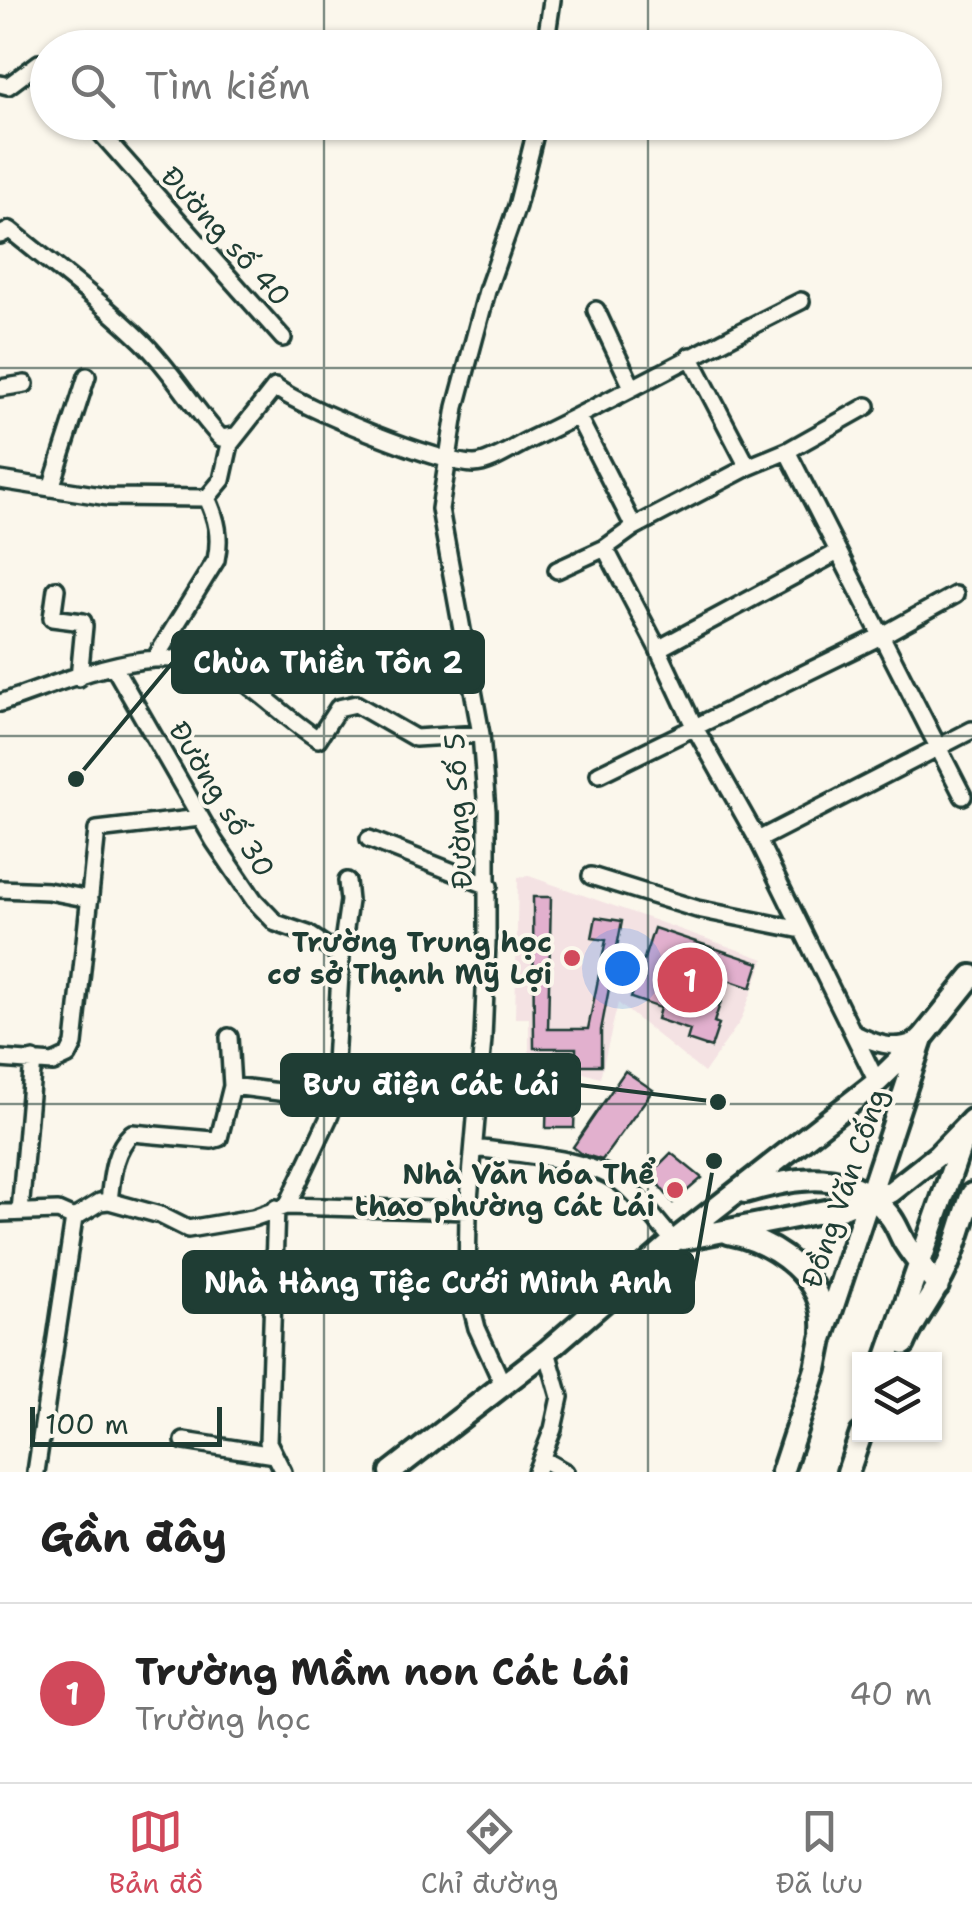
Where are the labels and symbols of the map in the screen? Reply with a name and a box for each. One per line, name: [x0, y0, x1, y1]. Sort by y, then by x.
street label: Đường số 40: [153, 158, 299, 314]
callout: Chùa Thiền Tôn 2: [173, 632, 483, 692]
text: Chùa Thiền Tôn 2: [193, 642, 463, 683]
street label: Đường số 30: [160, 714, 284, 884]
street label: Đường Số 5: [435, 732, 481, 890]
place label: Trường Trung học cơ sở Thạnh Mỹ Lợi: [267, 923, 552, 993]
pin: 1: [658, 942, 722, 1018]
your location: [597, 943, 648, 994]
marker: Trường Trung học cơ sở Thạnh Mỹ Lợi: [561, 947, 583, 969]
callout: Bưu điện Cát Lái: [282, 1055, 579, 1115]
text: Bưu điện Cát Lái: [303, 1064, 559, 1105]
street label: Đồng Văn Cống: [792, 1083, 896, 1293]
place label: Nhà Văn hóa Thể thao phường Cát Lái: [355, 1155, 656, 1225]
marker: Nhà Văn hóa Thể thao phường Cát Lái: [664, 1179, 686, 1201]
callout: Nhà Hàng Tiệc Cưới Minh Anh: [184, 1252, 693, 1312]
text: Nhà Hàng Tiệc Cưới Minh Anh: [204, 1262, 672, 1303]
scale bar: [30, 1402, 222, 1446]

